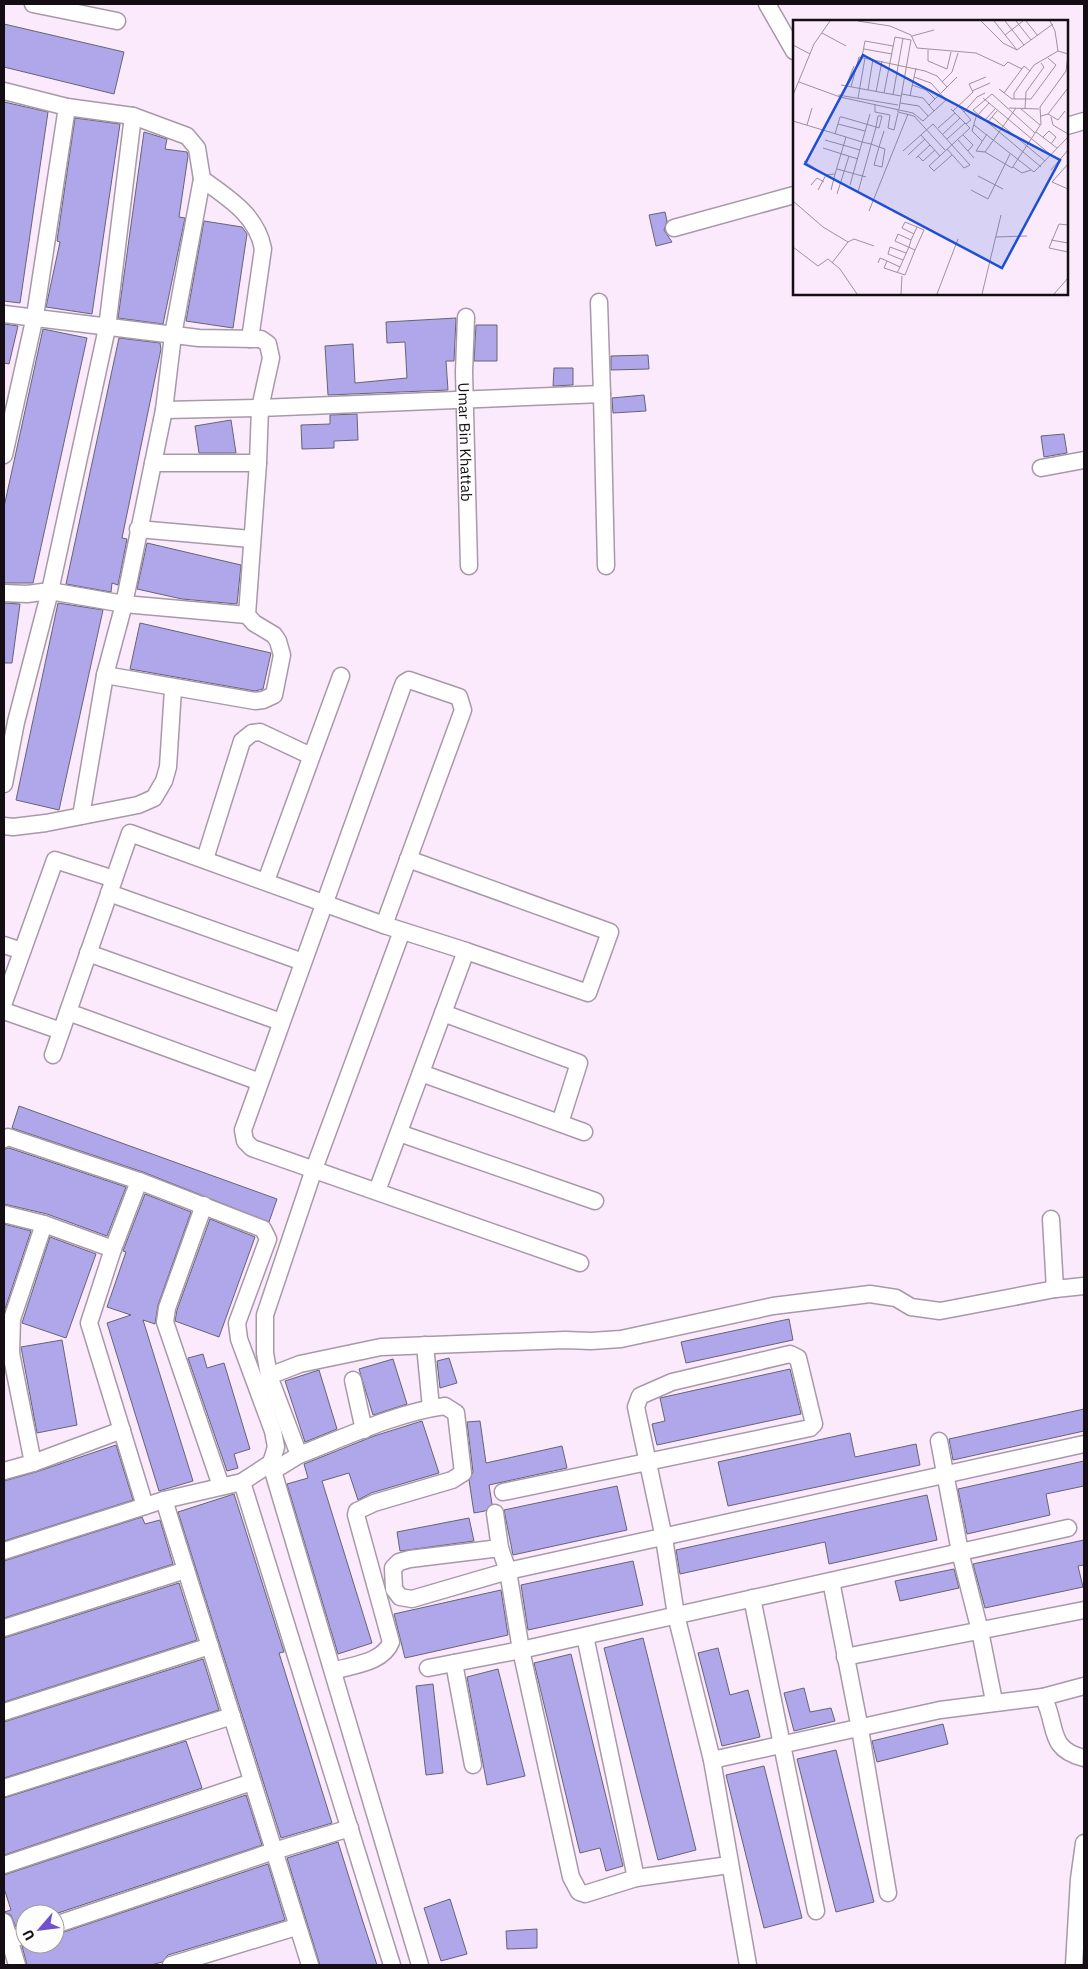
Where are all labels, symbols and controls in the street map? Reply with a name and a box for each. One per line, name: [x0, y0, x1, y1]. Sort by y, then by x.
inset map: [793, 20, 1068, 295]
street label: Umar Bin Khattab: [455, 382, 477, 502]
north arrow: [15, 1904, 65, 1954]
text: U: [18, 1927, 39, 1944]

